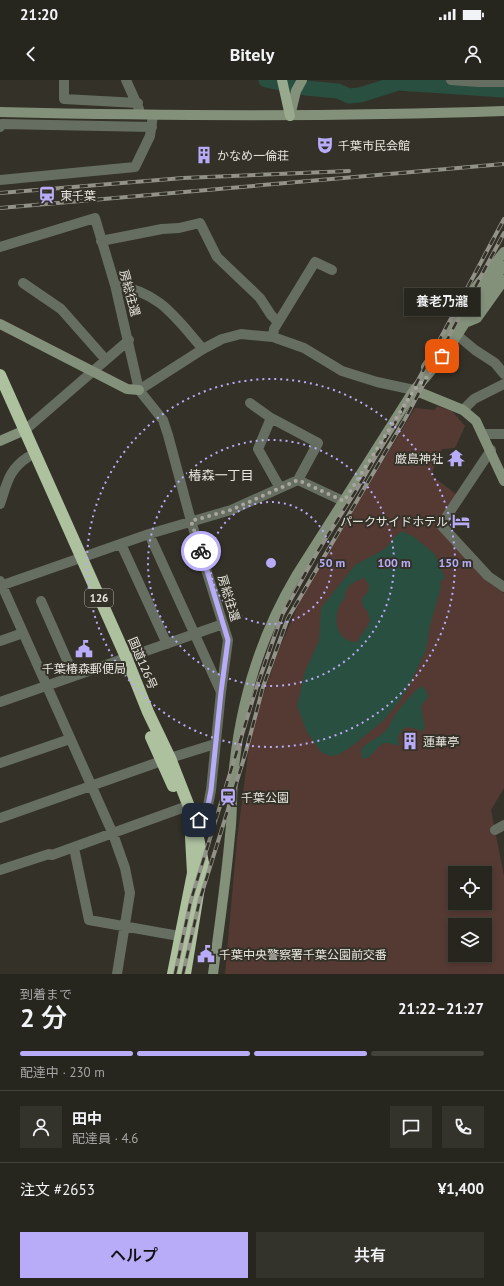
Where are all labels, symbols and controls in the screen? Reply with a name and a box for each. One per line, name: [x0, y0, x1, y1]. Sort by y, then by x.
text: 21:20: [20, 5, 58, 24]
icon: back: [20, 43, 42, 65]
text: Bitely: [230, 43, 274, 66]
icon: person: [462, 43, 484, 65]
theatre icon: 千葉市民会館: [315, 135, 335, 155]
place label: 千葉市民会館: [338, 138, 410, 153]
building icon: かなめ一倫荘: [194, 145, 214, 165]
place label: かなめ一倫荘: [217, 148, 289, 163]
station icon: 東千葉: [37, 185, 57, 205]
place label: 東千葉: [60, 188, 96, 203]
street label: 房総往還: [117, 268, 143, 318]
callout: 養老乃瀧: [404, 288, 480, 316]
text: 養老乃瀧: [416, 293, 468, 310]
pin: [425, 339, 459, 373]
icon: bag: [431, 345, 453, 367]
temple icon: 厳島神社: [446, 448, 466, 468]
place label: 厳島神社: [395, 451, 443, 466]
district label: 椿森一丁目: [188, 467, 254, 484]
hotel icon: パークサイドホテル: [451, 511, 471, 531]
place label: パークサイドホテル: [340, 514, 448, 529]
courier: [181, 531, 221, 571]
icon: bike: [190, 540, 212, 562]
text: 50 m: [319, 555, 345, 570]
text: 100 m: [377, 555, 411, 570]
text: 150 m: [438, 555, 472, 570]
centre of rings: [264, 556, 278, 570]
street label: 房総往還: [215, 573, 243, 623]
road number: 126: [85, 589, 113, 607]
street label: 国道126号: [125, 634, 161, 692]
public building icon: 千葉椿森郵便局: [74, 639, 94, 659]
place label: 千葉椿森郵便局: [42, 661, 126, 676]
building icon: 蓮華亭: [400, 731, 420, 751]
place label: 蓮華亭: [423, 734, 459, 749]
station icon: 千葉公園: [218, 787, 238, 807]
place label: 千葉公園: [241, 790, 289, 805]
pin: [182, 803, 216, 837]
icon: home: [188, 809, 210, 831]
map controls: [448, 866, 492, 962]
button: locate: [448, 866, 492, 910]
button: layers: [448, 918, 492, 962]
public building icon: 千葉中央警察署千葉公園前交番: [196, 944, 216, 964]
place label: 千葉中央警察署千葉公園前交番: [219, 947, 387, 962]
text: 到着まで: [20, 986, 72, 1003]
text: 21:22–21:27: [398, 999, 484, 1018]
text: 2 分: [20, 1001, 67, 1034]
text: 配達中 · 230 m: [20, 1064, 105, 1081]
button: person: [20, 1106, 62, 1148]
button: chat: [390, 1106, 432, 1148]
button: phone: [442, 1106, 484, 1148]
text: 田中: [72, 1109, 102, 1128]
text: 配達員 · 4.6: [72, 1130, 138, 1147]
text: ¥1,400: [438, 1179, 484, 1198]
text: 注文 #2653: [20, 1180, 95, 1199]
button: ヘルプ: [20, 1232, 248, 1278]
button: 共有: [256, 1232, 484, 1278]

